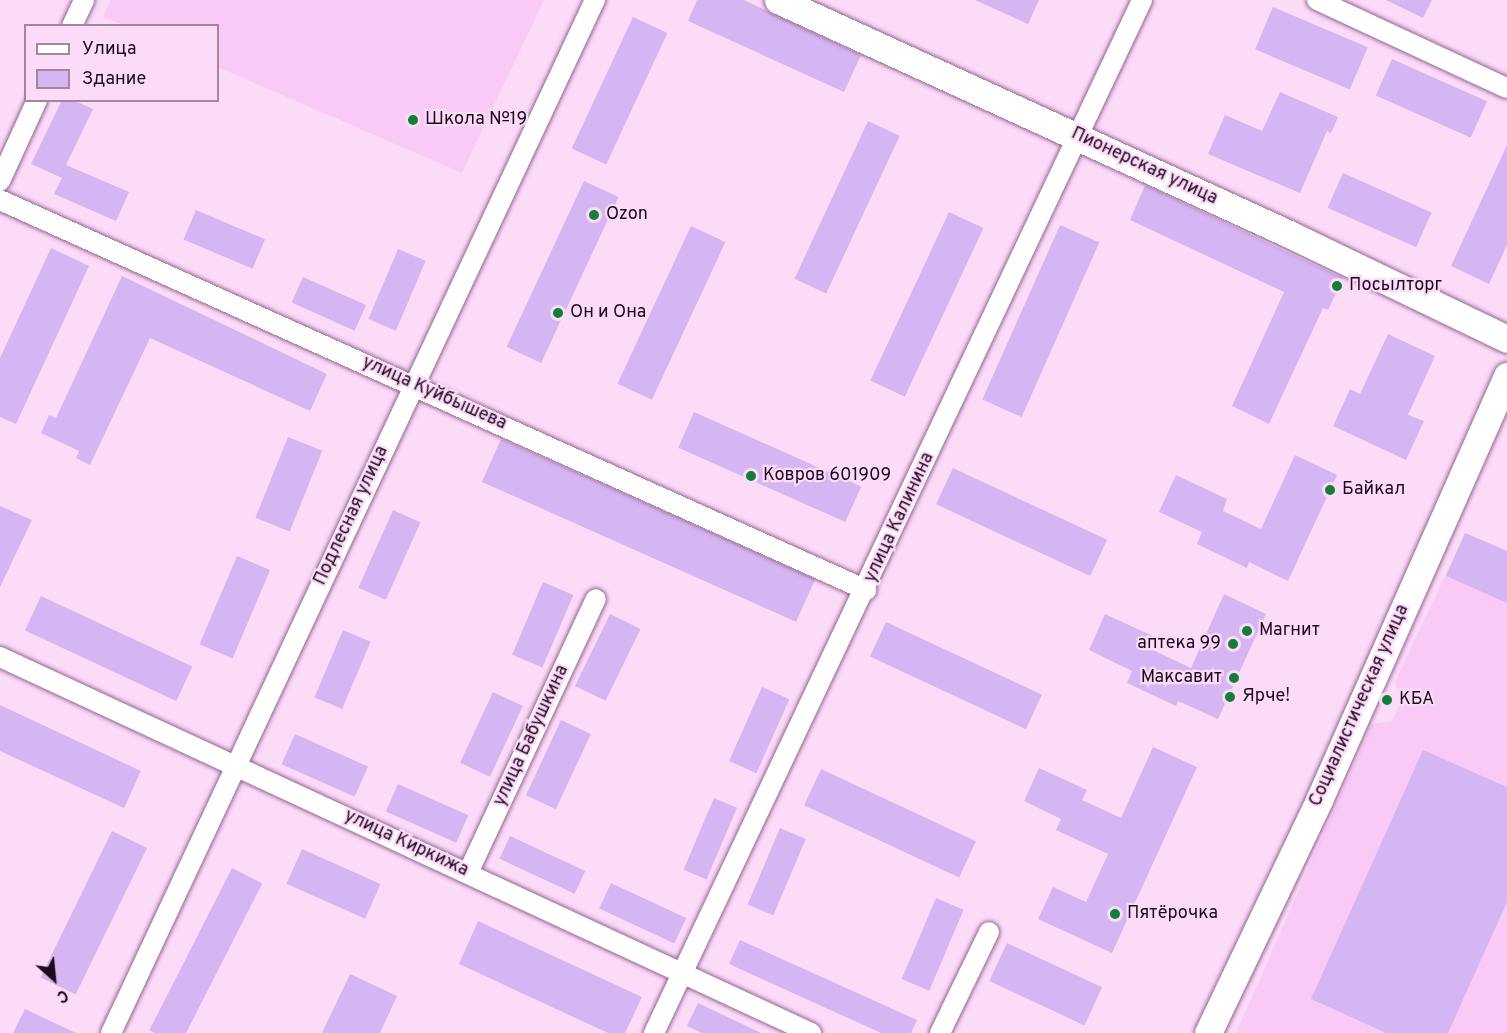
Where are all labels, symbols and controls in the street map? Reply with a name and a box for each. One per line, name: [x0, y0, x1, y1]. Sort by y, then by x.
legend: [24, 24, 219, 102]
text: Улица: [82, 38, 136, 61]
text: Здание: [82, 68, 146, 91]
place label: Школа №19: [425, 109, 527, 131]
marker: Школа №19: [406, 113, 420, 127]
street label: Пионерская улица: [1067, 124, 1221, 210]
place label: Ozon: [606, 204, 648, 226]
marker: Ozon: [587, 208, 601, 222]
place label: Посылторг: [1349, 275, 1442, 297]
marker: Посылторг: [1330, 279, 1344, 293]
place label: Он и Она: [570, 302, 646, 324]
marker: Он и Она: [551, 306, 565, 320]
street label: улица Куйбышева: [358, 352, 510, 436]
street label: Подлесная улица: [310, 443, 394, 589]
street label: улица Калинина: [860, 450, 940, 586]
place label: Ковров 601909: [763, 465, 891, 487]
marker: Ковров 601909: [744, 469, 758, 483]
place label: Байкал: [1342, 479, 1405, 501]
marker: Байкал: [1323, 483, 1337, 497]
street label: Социалистическая улица: [1306, 602, 1414, 810]
place label: Магнит: [1259, 620, 1320, 642]
marker: Магнит: [1240, 624, 1254, 638]
place label: аптека 99: [1137, 633, 1221, 655]
marker: аптека 99: [1226, 637, 1240, 651]
street label: улица Бабушкина: [490, 662, 574, 810]
place label: Максавит: [1141, 667, 1222, 689]
marker: Максавит: [1227, 671, 1241, 685]
place label: Ярче!: [1242, 686, 1290, 708]
place label: КБА: [1399, 689, 1434, 711]
marker: Ярче!: [1223, 690, 1237, 704]
marker: КБА: [1380, 693, 1394, 707]
street label: улица Киркижа: [340, 806, 472, 882]
place label: Пятёрочка: [1127, 903, 1218, 925]
marker: Пятёрочка: [1108, 907, 1122, 921]
north arrow: [24, 949, 84, 1009]
text: С: [53, 984, 71, 1006]

